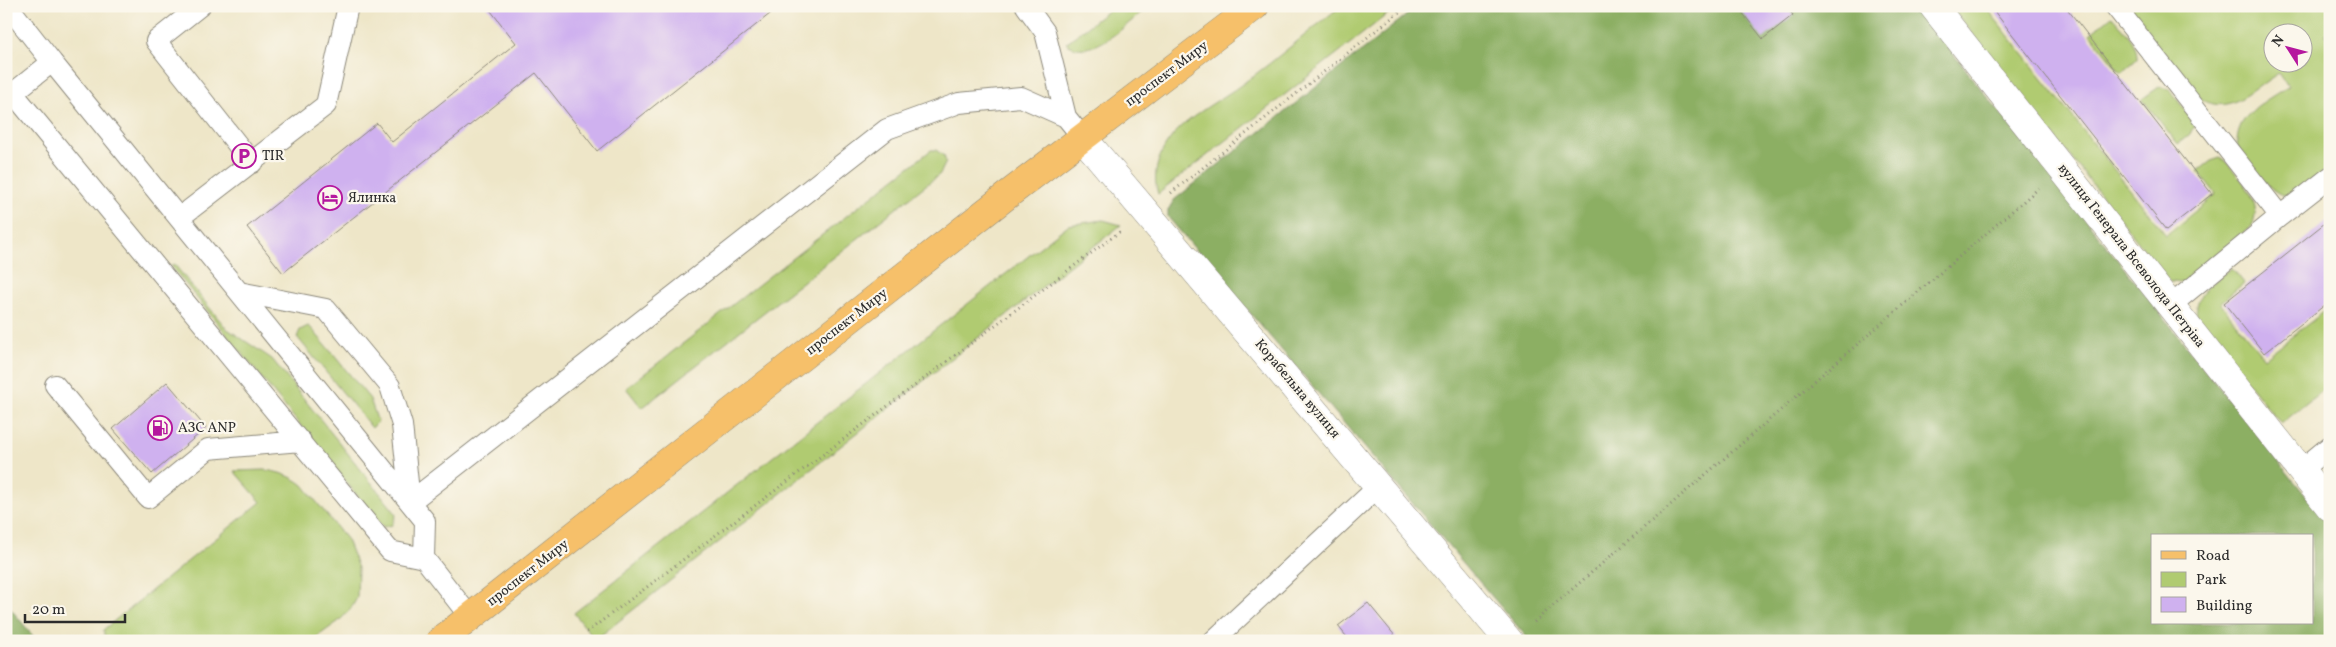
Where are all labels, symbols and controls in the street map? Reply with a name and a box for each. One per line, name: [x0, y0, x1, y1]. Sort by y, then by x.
north arrow: [2264, 22, 2314, 72]
text: N: [2268, 32, 2289, 51]
street label: проспект Миру: [1122, 36, 1213, 111]
parking icon: TIR: [231, 143, 257, 169]
place label: TIR: [262, 147, 285, 166]
street label: вулиця Генерала Всеволода Петріва: [2053, 160, 2209, 352]
hotel icon: Ялинка: [317, 185, 343, 211]
place label: Ялинка: [348, 189, 396, 208]
street label: проспект Миру: [802, 284, 892, 360]
street label: Корабельна вулиця: [1250, 335, 1344, 443]
fuel station icon: АЗС ANP: [147, 415, 173, 441]
place label: АЗС ANP: [178, 419, 236, 438]
legend: [2151, 534, 2314, 624]
street label: проспект Миру: [483, 535, 573, 611]
text: Road: [2196, 546, 2230, 567]
text: Park: [2196, 570, 2227, 591]
scale bar: [25, 592, 125, 624]
text: Building: [2196, 596, 2253, 617]
text: 20 m: [32, 600, 65, 621]

